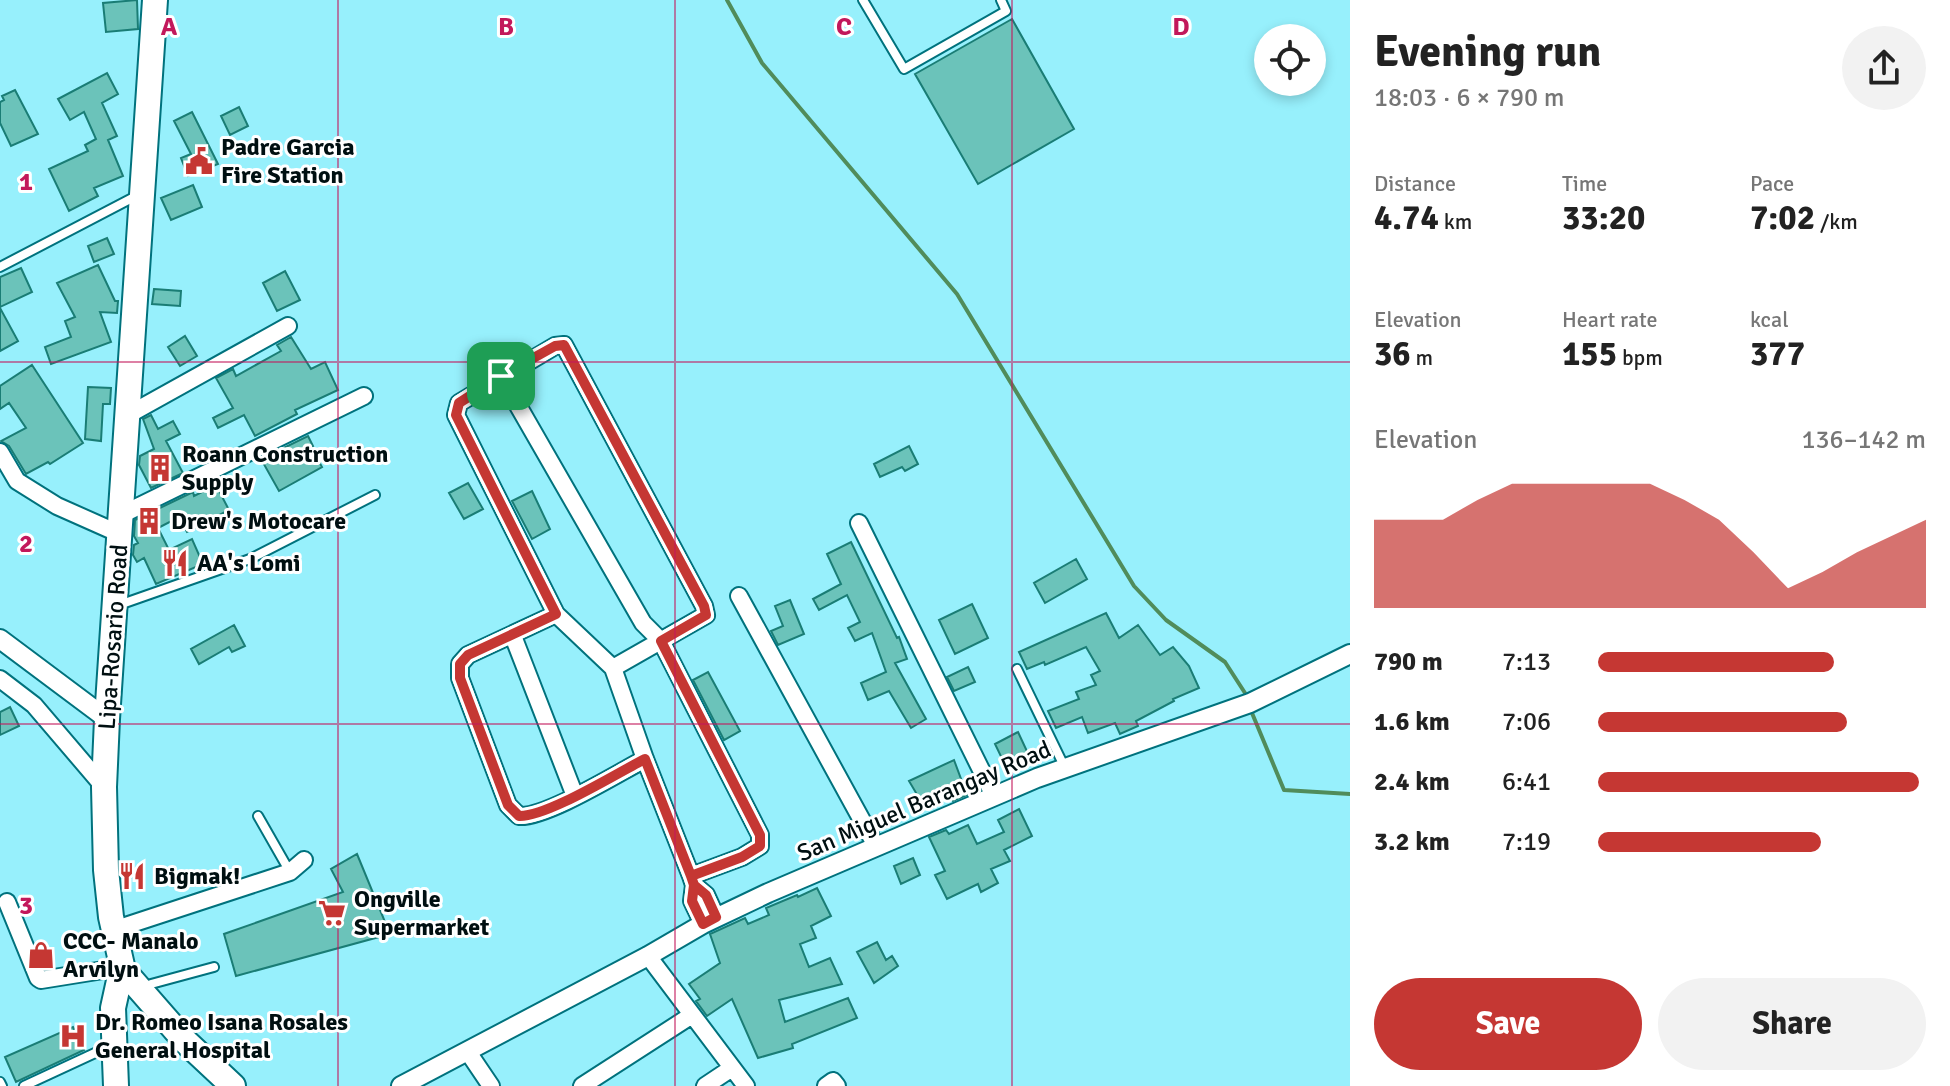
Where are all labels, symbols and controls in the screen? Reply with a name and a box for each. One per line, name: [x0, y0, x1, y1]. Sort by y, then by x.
text: A: [161, 11, 178, 43]
text: B: [498, 11, 514, 43]
text: C: [836, 11, 852, 43]
text: D: [1172, 11, 1190, 43]
map controls: [1254, 24, 1326, 96]
button: locate: [1254, 24, 1326, 96]
text: Evening run: [1374, 25, 1601, 79]
button: share: [1842, 26, 1926, 110]
text: 18:03 · 6 × 790 m: [1374, 82, 1565, 114]
place label: Padre Garcia Fire Station: [221, 132, 354, 190]
public building icon: Padre Garcia Fire Station: [184, 146, 214, 176]
text: 1: [19, 166, 33, 198]
text: Distance: [1374, 170, 1456, 197]
text: Time: [1562, 170, 1607, 197]
text: Pace: [1750, 170, 1794, 197]
text: 4.74: [1374, 197, 1439, 239]
text: 33:20: [1562, 197, 1645, 239]
text: 7:02: [1750, 197, 1815, 239]
text: km: [1439, 208, 1472, 235]
text: /km: [1815, 208, 1858, 235]
text: Elevation: [1374, 306, 1462, 333]
text: Heart rate: [1562, 306, 1657, 333]
text: kcal: [1750, 306, 1789, 333]
text: 36: [1374, 333, 1411, 375]
text: 155: [1562, 333, 1617, 375]
text: 377: [1750, 333, 1805, 375]
pin: [467, 342, 535, 410]
text: m: [1411, 344, 1433, 371]
text: bpm: [1617, 344, 1663, 371]
icon: arrive: [479, 354, 523, 398]
text: Elevation: [1374, 424, 1478, 456]
text: 136–142 m: [1802, 424, 1926, 456]
place label: Roann Construction Supply: [182, 439, 388, 497]
building icon: Roann Construction Supply: [145, 453, 175, 483]
building icon: Drew's Motocare: [134, 506, 164, 536]
place label: Drew's Motocare: [171, 506, 346, 536]
text: 2: [19, 528, 33, 560]
street label: Lipa-Rosario Road: [92, 543, 134, 731]
restaurant icon: AA's Lomi: [160, 548, 190, 578]
place label: AA's Lomi: [197, 548, 301, 578]
text: 790 m: [1374, 646, 1443, 678]
text: 7:13: [1502, 646, 1551, 678]
text: 1.6 km: [1374, 706, 1450, 738]
text: 7:06: [1502, 706, 1551, 738]
street label: San Miguel Barangay Road: [793, 734, 1055, 868]
text: 2.4 km: [1374, 766, 1450, 798]
text: 6:41: [1502, 766, 1551, 798]
text: 3.2 km: [1374, 826, 1450, 858]
text: 7:19: [1502, 826, 1551, 858]
restaurant icon: Bigmak!: [117, 861, 147, 891]
place label: Bigmak!: [154, 861, 240, 891]
place label: Ongville Supermarket: [354, 884, 489, 942]
text: 3: [19, 890, 33, 922]
supermarket icon: Ongville Supermarket: [317, 898, 347, 928]
place label: CCC- Manalo Arvilyn: [63, 926, 198, 984]
shop icon: CCC- Manalo Arvilyn: [26, 940, 56, 970]
button: Save: [1374, 978, 1642, 1070]
button: Share: [1658, 978, 1926, 1070]
place label: Dr. Romeo Isana Rosales General Hospital: [95, 1007, 348, 1065]
hospital icon: Dr. Romeo Isana Rosales General Hospital: [58, 1021, 88, 1051]

